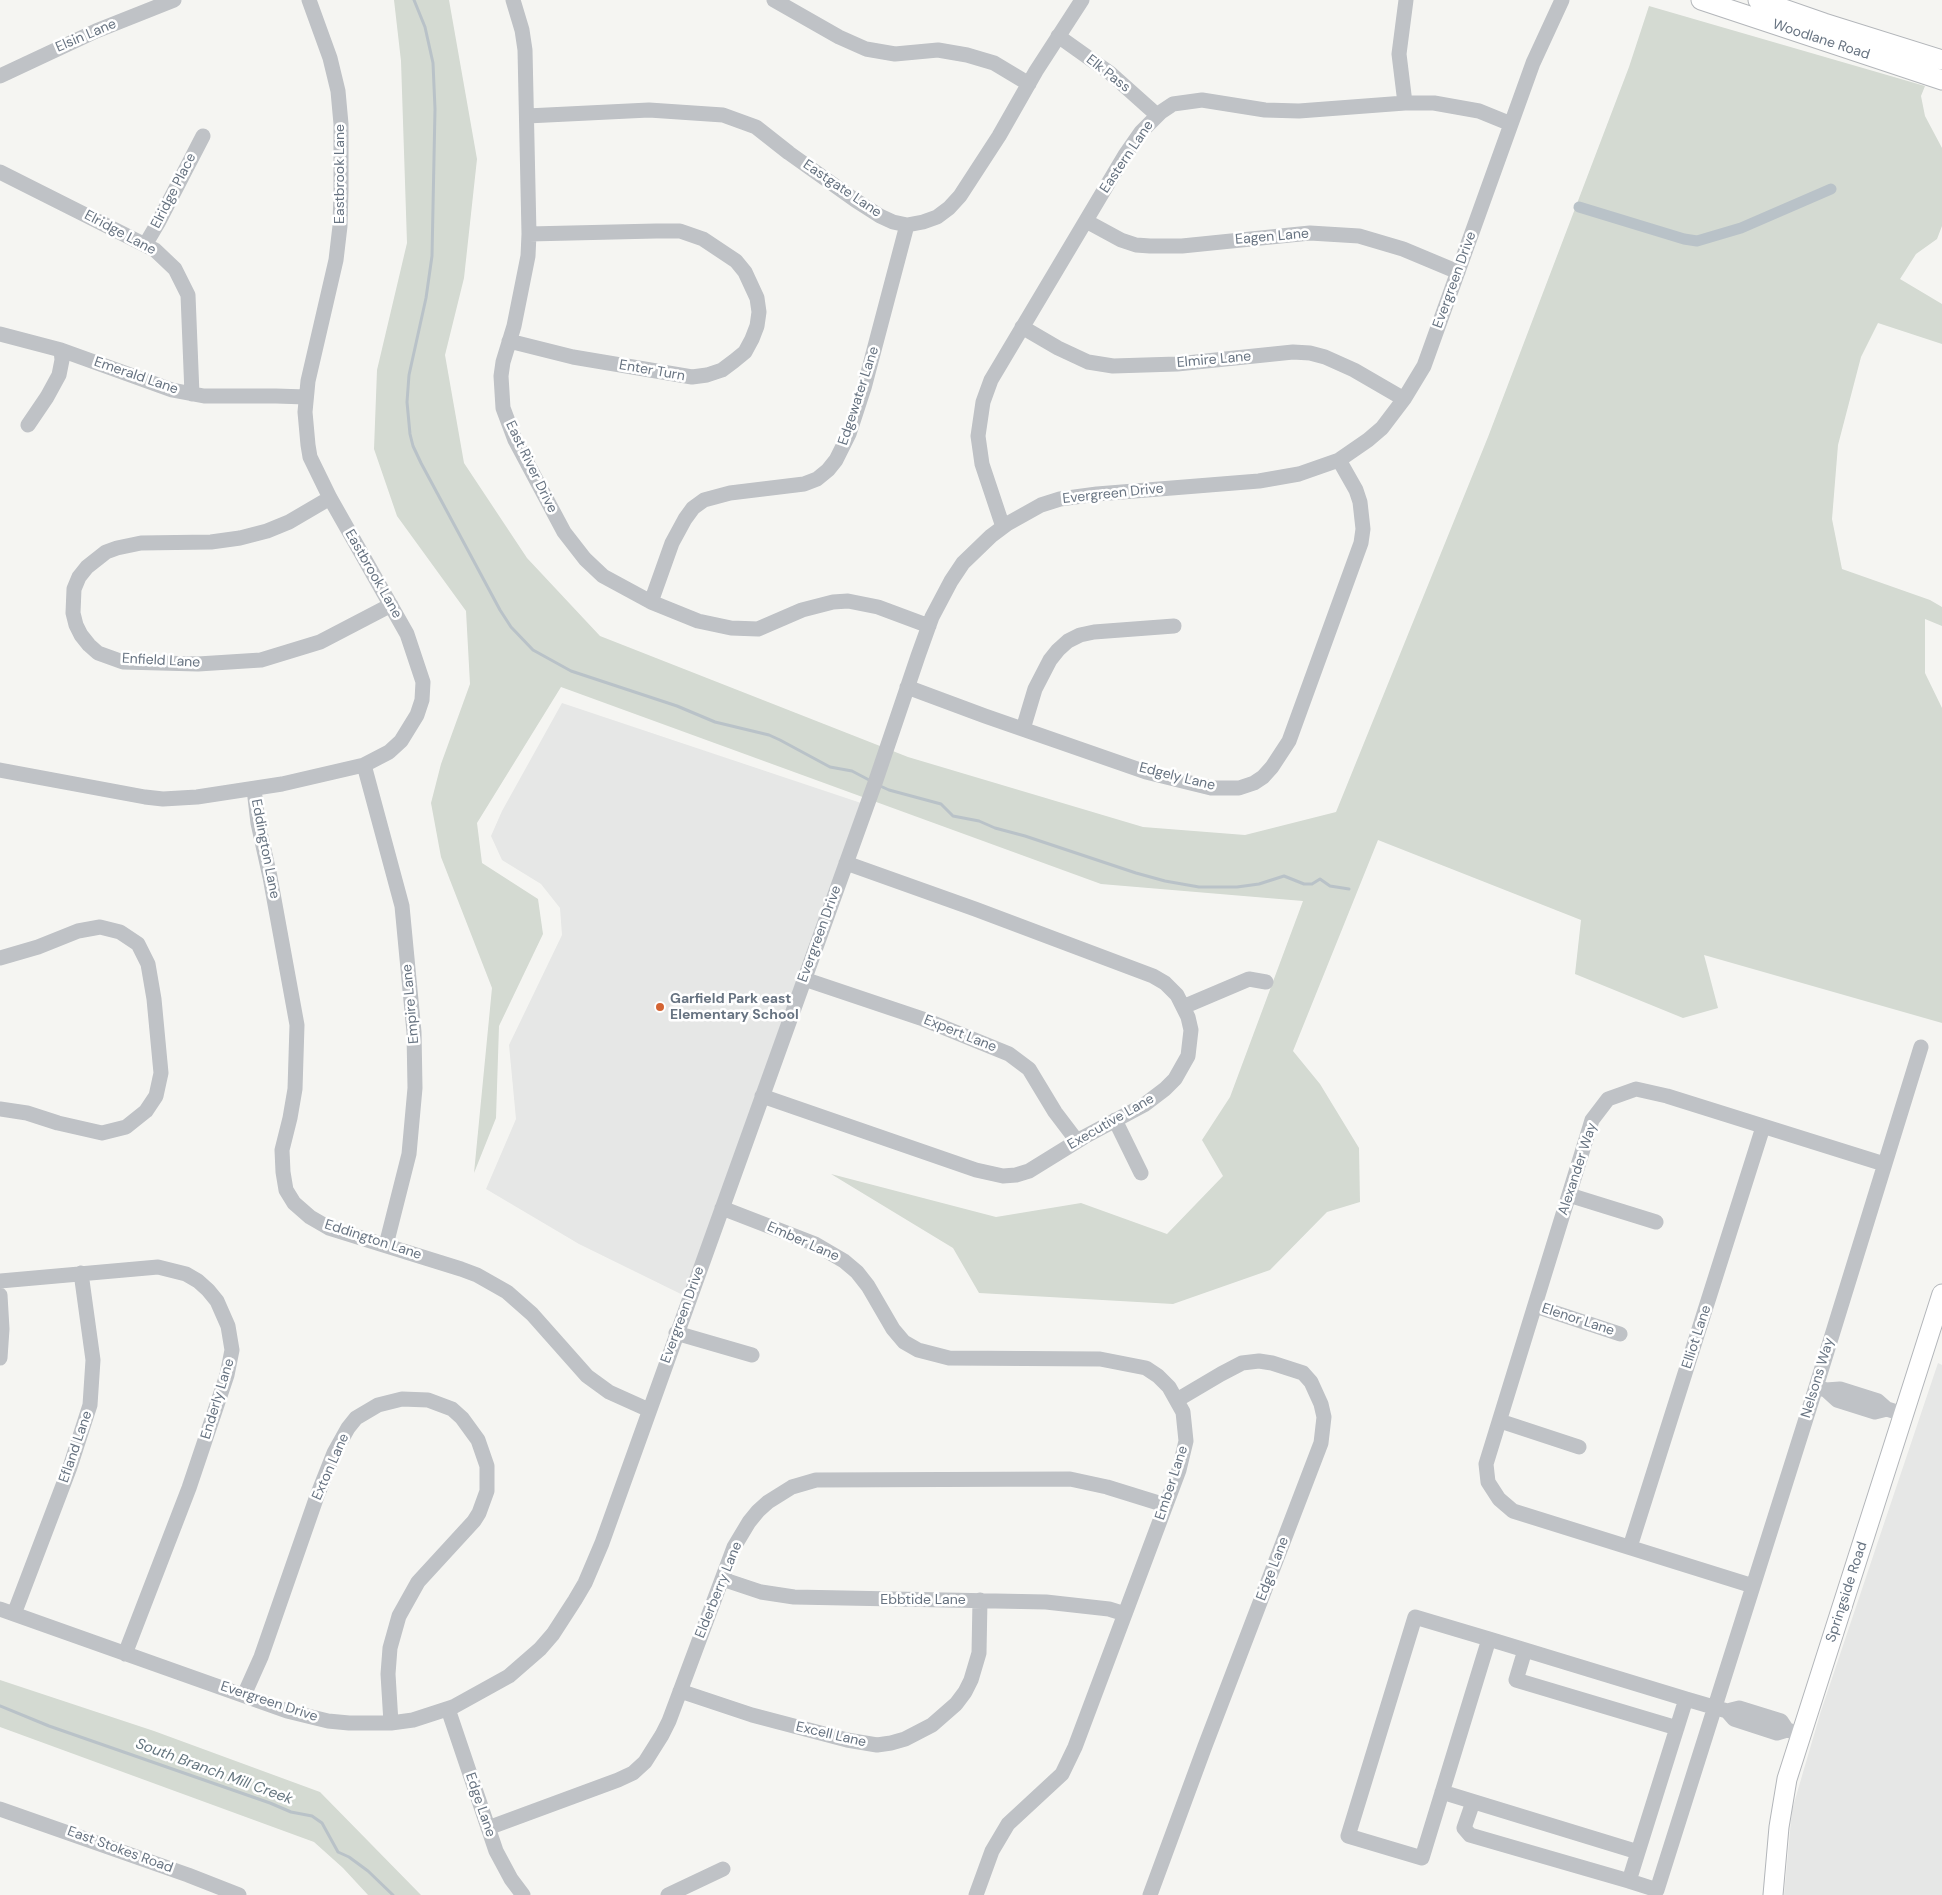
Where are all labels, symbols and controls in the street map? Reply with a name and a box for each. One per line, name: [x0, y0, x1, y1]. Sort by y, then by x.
street label: Elsin Lane: [53, 16, 119, 56]
street label: Woodlane Road: [1770, 16, 1872, 64]
street label: Elk Pass: [1083, 52, 1133, 96]
street label: Eastern Lane: [1097, 118, 1157, 196]
street label: Eastbrook Lane: [332, 124, 348, 224]
street label: Elridge Place: [148, 150, 200, 232]
street label: Eastgate Lane: [800, 157, 884, 221]
street label: Elridge Lane: [81, 207, 159, 259]
street label: Eagen Lane: [1235, 225, 1309, 249]
street label: Evergreen Drive: [1430, 229, 1480, 331]
street label: Edgewater Lane: [835, 344, 883, 448]
street label: Elmire Lane: [1176, 348, 1252, 372]
street label: Emerald Lane: [92, 354, 180, 398]
street label: Enter Turn: [618, 357, 686, 385]
street label: East River Drive: [501, 418, 561, 516]
street label: Evergreen Drive: [1062, 480, 1164, 508]
street label: Eastbrook Lane: [341, 527, 405, 621]
street label: Enfield Lane: [121, 651, 201, 671]
street label: Edgely Lane: [1137, 759, 1217, 795]
street label: Eddington Lane: [247, 798, 283, 900]
street label: Evergreen Drive: [795, 883, 845, 985]
street label: Empire Lane: [399, 963, 423, 1045]
place label: Garfield Park east Elementary School: [670, 991, 799, 1024]
marker: Garfield Park east Elementary School: [654, 1001, 666, 1013]
street label: Expert Lane: [921, 1012, 999, 1056]
street label: Executive Lane: [1065, 1090, 1157, 1154]
street label: Alexander Way: [1555, 1121, 1601, 1217]
street label: Eddington Lane: [322, 1216, 424, 1264]
street label: Ember Lane: [764, 1219, 842, 1265]
street label: Evergreen Drive: [658, 1264, 708, 1366]
street label: Elenor Lane: [1540, 1300, 1616, 1340]
street label: Elliot Lane: [1679, 1303, 1715, 1371]
street label: Nelsons Way: [1798, 1336, 1838, 1420]
street label: Enderly Lane: [198, 1357, 238, 1441]
street label: Efland Lane: [56, 1409, 96, 1485]
street label: Exton Lane: [309, 1431, 353, 1503]
street label: Ember Lane: [1152, 1444, 1192, 1522]
street label: Edge Lane: [1253, 1535, 1293, 1603]
street label: Elderberry Lane: [692, 1539, 746, 1641]
street label: Springside Road: [1823, 1540, 1871, 1644]
street label: Ebbtide Lane: [880, 1592, 966, 1608]
street label: Evergreen Drive: [218, 1678, 320, 1726]
street label: Excell Lane: [794, 1719, 868, 1751]
water label: South Branch Mill Creek: [133, 1735, 295, 1809]
street label: Edge Lane: [461, 1771, 499, 1839]
street label: East Stokes Road: [65, 1823, 175, 1877]

